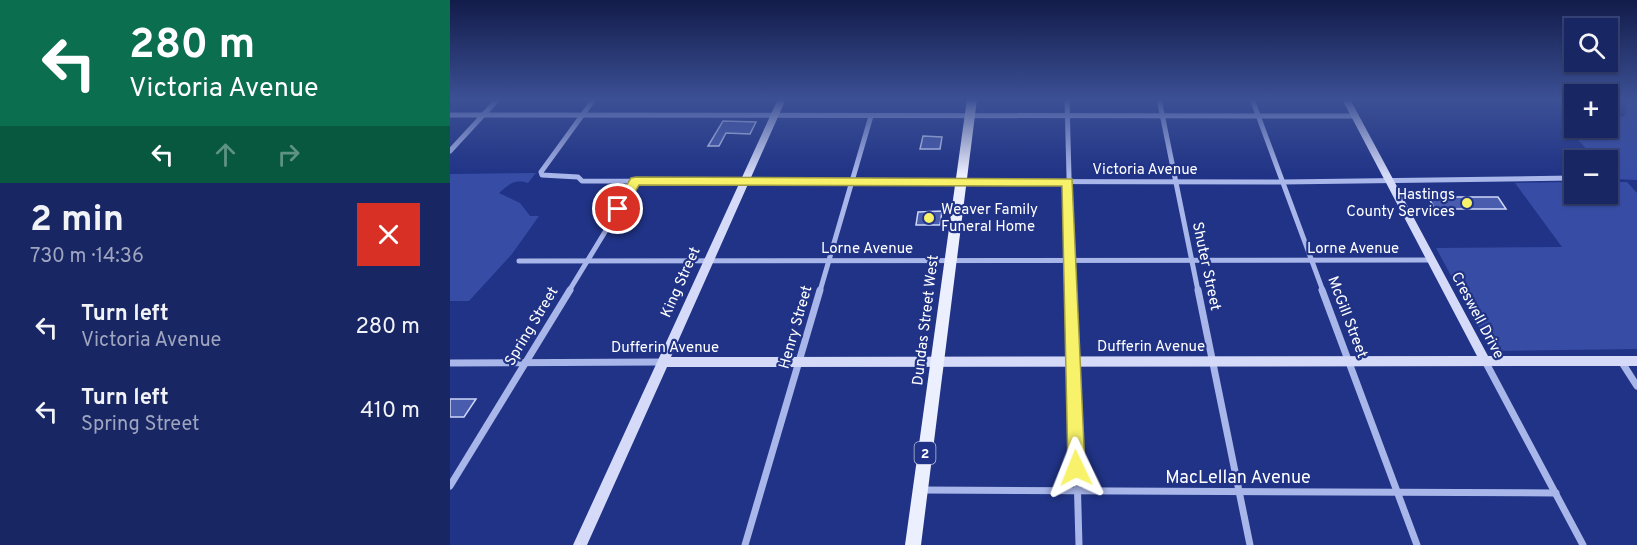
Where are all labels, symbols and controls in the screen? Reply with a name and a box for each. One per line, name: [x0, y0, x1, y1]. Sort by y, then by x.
map controls: [1564, 18, 1618, 204]
button: search: [1564, 18, 1618, 72]
text: 280 m: [129, 20, 255, 73]
icon: left: [30, 24, 108, 102]
text: Victoria Avenue: [129, 72, 319, 106]
button: +: [1564, 84, 1618, 138]
icon: left: [146, 138, 179, 171]
icon: ahead: [209, 138, 242, 171]
icon: right: [272, 138, 305, 171]
button: −: [1564, 150, 1618, 204]
street label: Victoria Avenue: [1092, 161, 1198, 180]
pin: [592, 183, 643, 234]
place label: Hastings County Services: [1346, 186, 1455, 222]
icon: arrive: [601, 192, 634, 225]
marker: Hastings County Services: [1460, 196, 1474, 210]
text: 2 min: [30, 198, 124, 244]
place label: Weaver Family Funeral Home: [941, 201, 1038, 237]
button: close: [357, 203, 420, 266]
marker: Weaver Family Funeral Home: [922, 211, 936, 225]
street label: Shuter Street: [1187, 220, 1224, 312]
street label: Lorne Avenue: [821, 240, 913, 259]
street label: Lorne Avenue: [1307, 240, 1399, 259]
text: 730 m · 14:36: [30, 244, 144, 270]
street label: King Street: [657, 244, 705, 321]
street label: Dundas Street West: [909, 254, 944, 387]
street label: Creswell Drive: [1446, 269, 1507, 362]
street label: McGill Street: [1322, 274, 1371, 361]
street label: Henry Street: [775, 283, 817, 371]
street label: Spring Street: [501, 284, 563, 370]
text: Turn left: [81, 301, 169, 328]
icon: left: [30, 311, 63, 344]
text: 280 m: [355, 314, 420, 341]
text: Victoria Avenue: [81, 328, 221, 354]
street label: Dufferin Avenue: [1097, 338, 1205, 357]
street label: Dufferin Avenue: [611, 339, 719, 358]
text: Turn left: [81, 385, 169, 412]
icon: left: [30, 395, 63, 428]
text: 410 m: [360, 398, 420, 425]
text: Spring Street: [81, 412, 200, 438]
position arrow: [1044, 436, 1108, 500]
road number: 2: [914, 442, 936, 464]
street label: MacLellan Avenue: [1165, 467, 1311, 490]

